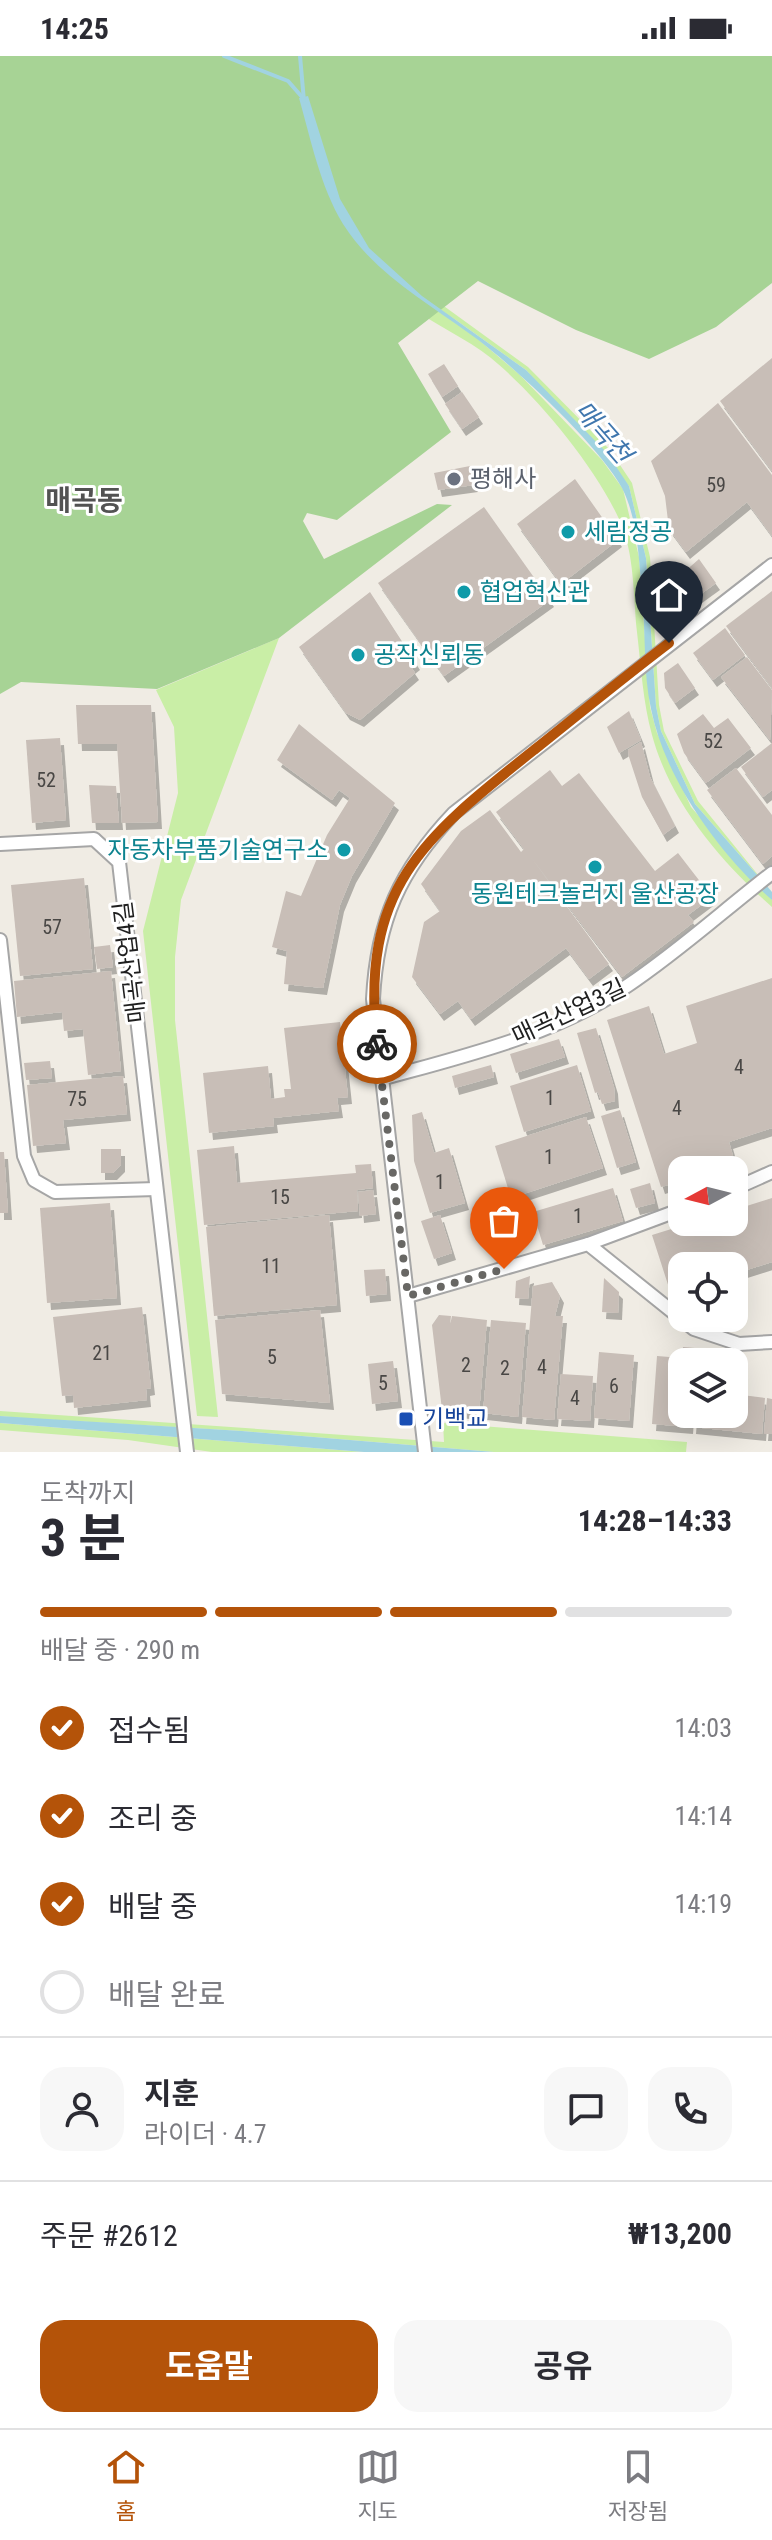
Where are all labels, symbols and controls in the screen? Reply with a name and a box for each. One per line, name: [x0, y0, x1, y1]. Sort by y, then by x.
text: 14:25: [40, 11, 109, 46]
water label: 매곡천: [568, 395, 640, 471]
place label: 평해사: [470, 465, 536, 493]
marker: 평해사: [445, 470, 463, 488]
house number: 59: [706, 473, 726, 497]
district label: 매곡동: [45, 484, 123, 517]
place label: 세림정공: [584, 518, 672, 546]
marker: 세림정공: [559, 523, 577, 541]
pin: [635, 561, 703, 643]
icon: home: [647, 573, 691, 617]
place label: 협업혁신관: [480, 578, 590, 606]
marker: 협업혁신관: [455, 583, 473, 601]
place label: 공작신뢰동: [374, 641, 484, 669]
marker: 공작신뢰동: [349, 646, 367, 664]
house number: 52: [703, 729, 723, 753]
house number: 52: [36, 768, 56, 792]
place label: 자동차부품기술연구소: [107, 836, 328, 864]
marker: 자동차부품기술연구소: [335, 841, 353, 859]
marker: 동원테크놀러지 울산공장: [586, 858, 604, 876]
place label: 동원테크놀러지 울산공장: [471, 880, 719, 908]
street label: 매곡산업4길: [109, 900, 151, 1024]
house number: 57: [42, 915, 62, 939]
street label: 매곡산업3길: [508, 973, 630, 1051]
courier: [337, 1004, 417, 1084]
icon: bike: [355, 1022, 399, 1066]
house number: 4: [734, 1055, 744, 1079]
house number: 1: [545, 1086, 555, 1110]
house number: 75: [67, 1087, 87, 1111]
house number: 4: [672, 1096, 682, 1120]
house number: 1: [544, 1145, 554, 1169]
north arrow: [668, 1156, 748, 1236]
map controls: [668, 1156, 748, 1428]
house number: 1: [435, 1170, 445, 1194]
house number: 15: [270, 1185, 290, 1209]
pin: [470, 1187, 538, 1269]
icon: bag: [482, 1199, 526, 1243]
house number: 1: [573, 1204, 583, 1228]
button: locate: [668, 1252, 748, 1332]
house number: 11: [261, 1254, 281, 1278]
house number: 21: [92, 1341, 112, 1365]
house number: 5: [267, 1345, 277, 1369]
button: layers: [668, 1348, 748, 1428]
house number: 2: [461, 1353, 471, 1377]
house number: 4: [537, 1355, 547, 1379]
house number: 2: [500, 1356, 510, 1380]
house number: 5: [378, 1371, 388, 1395]
house number: 6: [609, 1374, 619, 1398]
house number: 4: [570, 1386, 580, 1410]
place label: 기백교: [422, 1405, 488, 1433]
marker: 기백교: [397, 1410, 415, 1428]
text: 도착까지: [40, 1478, 136, 1508]
text: 14:28–14:33: [578, 1503, 732, 1538]
text: 3 분: [40, 1508, 126, 1569]
text: 배달 중 · 290 m: [40, 1635, 200, 1665]
icon: check: [40, 1706, 84, 1750]
text: 접수됨: [108, 1713, 191, 1748]
text: 14:03: [675, 1713, 732, 1743]
icon: check: [40, 1794, 84, 1838]
text: 조리 중: [108, 1801, 198, 1836]
text: 14:14: [675, 1801, 732, 1831]
icon: check: [40, 1882, 84, 1926]
text: 배달 중: [108, 1889, 198, 1924]
text: 14:19: [675, 1889, 732, 1919]
text: 배달 완료: [108, 1977, 225, 2012]
button: person: [40, 2067, 124, 2151]
button: chat: [544, 2067, 628, 2151]
button: phone: [648, 2067, 732, 2151]
text: 지훈: [144, 2076, 199, 2111]
text: 라이더 · 4.7: [144, 2119, 267, 2149]
text: ₩13,200: [628, 2216, 732, 2251]
text: 주문 #2612: [40, 2218, 178, 2253]
button: 도움말: [40, 2320, 378, 2412]
button: 공유: [394, 2320, 732, 2412]
tab: 홈: [104, 2445, 148, 2525]
tab: 지도: [356, 2445, 400, 2525]
tab: 저장됨: [607, 2445, 668, 2525]

